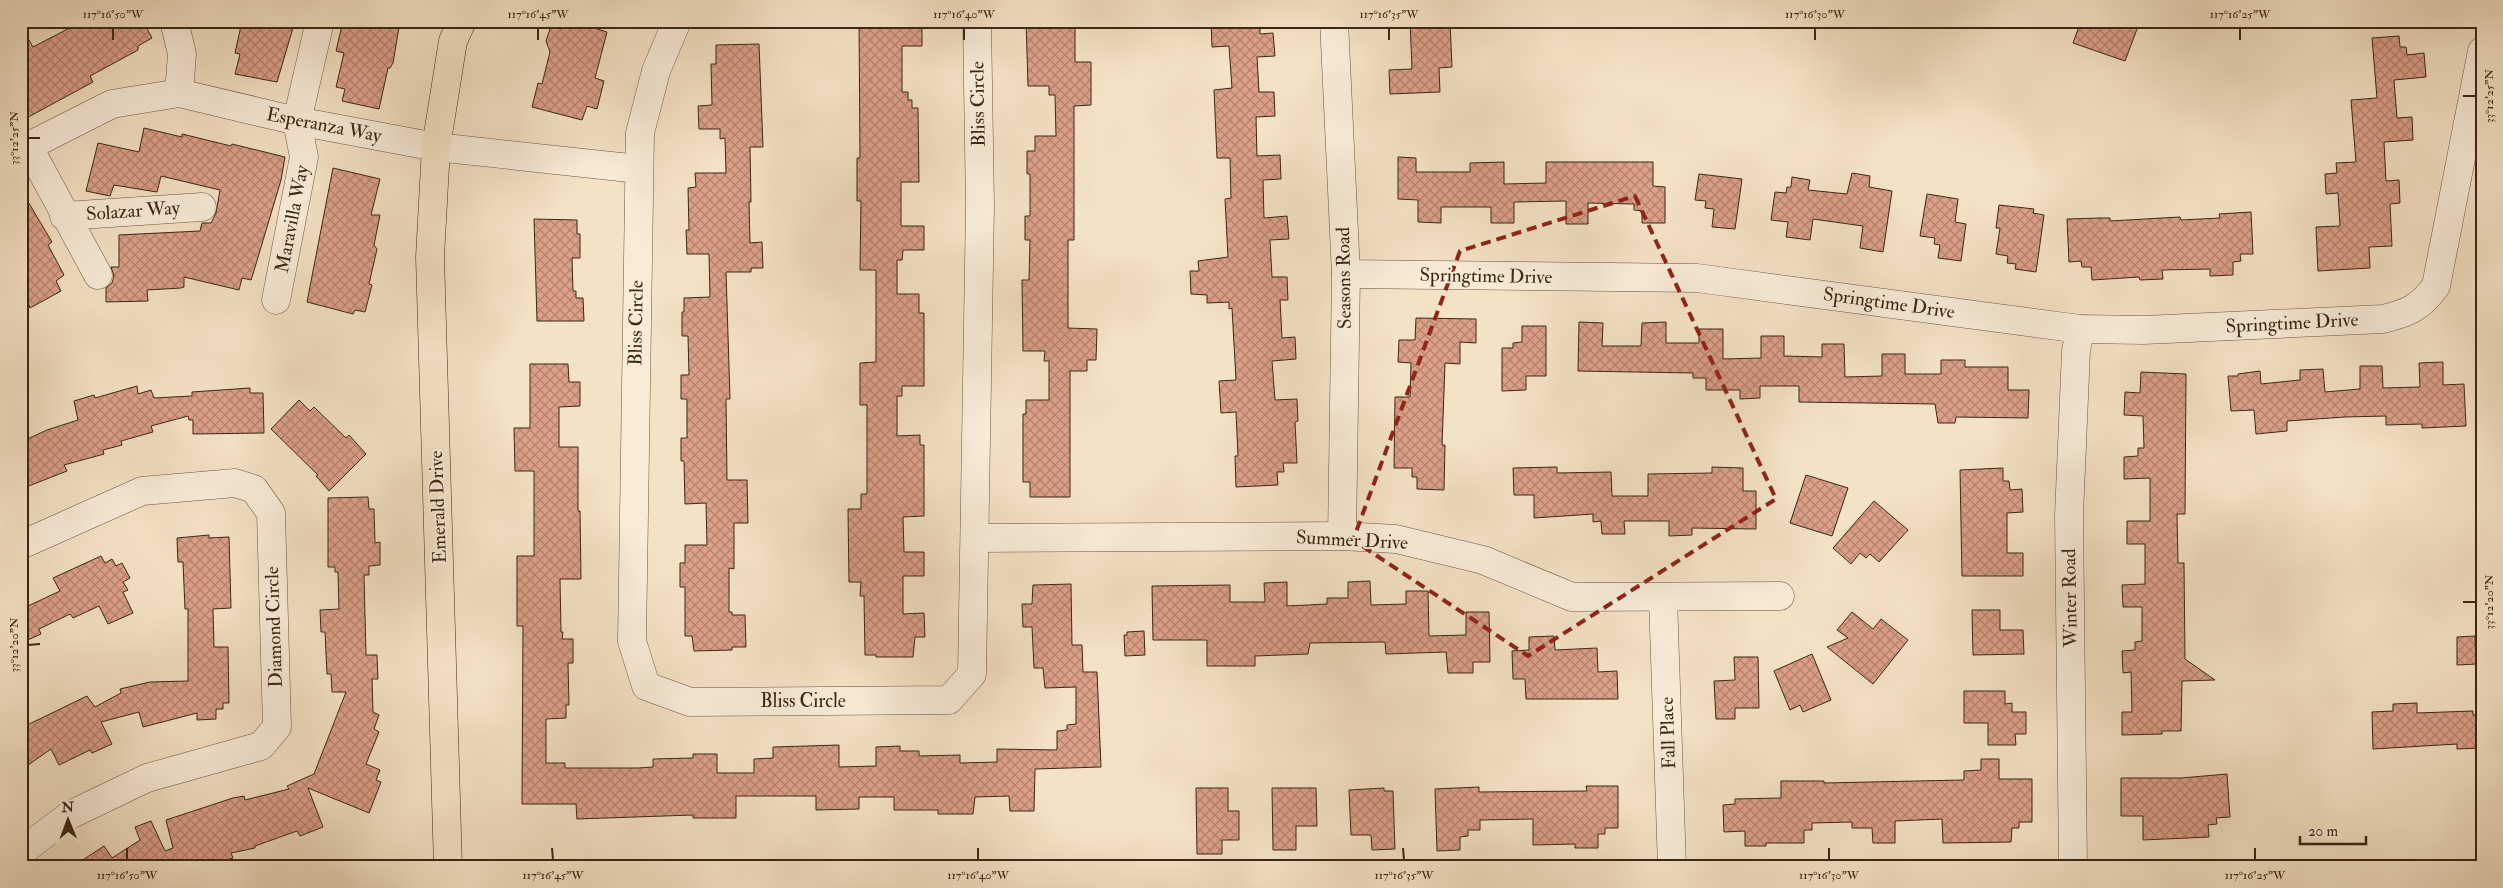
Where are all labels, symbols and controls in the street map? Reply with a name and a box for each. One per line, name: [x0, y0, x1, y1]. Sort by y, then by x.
text: 117°16'50"W: [83, 7, 144, 22]
text: 117°16'45"W: [508, 7, 569, 22]
text: 117°16'40"W: [933, 7, 996, 22]
text: 117°16'35"W: [1360, 7, 1419, 22]
text: 117°16'30"W: [1785, 7, 1846, 22]
text: 117°16'25"W: [2210, 7, 2271, 22]
street label: Bliss Circle: [965, 61, 991, 147]
text: 33°12'25"N: [2482, 69, 2497, 123]
street label: Esperanza Way: [264, 102, 384, 149]
text: 33°12'25"N: [7, 111, 22, 165]
street label: Maravilla Way: [270, 163, 314, 275]
street label: Solazar Way: [85, 196, 181, 226]
street label: Seasons Road: [1331, 226, 1357, 329]
street label: Springtime Drive: [1419, 263, 1553, 290]
street label: Bliss Circle: [623, 280, 649, 366]
street label: Springtime Drive: [1821, 282, 1956, 325]
street label: Springtime Drive: [2225, 308, 2359, 339]
street label: Emerald Drive: [424, 450, 452, 564]
street label: Summer Drive: [1295, 525, 1409, 555]
street label: Winter Road: [2057, 548, 2083, 649]
street label: Diamond Circle: [260, 566, 288, 688]
text: 33°12'20"N: [2482, 574, 2497, 630]
text: 33°12'20"N: [7, 617, 22, 673]
street label: Bliss Circle: [760, 689, 846, 713]
street label: Fall Place: [1655, 696, 1681, 770]
north arrow: [42, 796, 92, 846]
text: N: [60, 799, 75, 816]
scale bar: [2300, 813, 2367, 845]
text: 20 m: [2308, 822, 2338, 841]
text: 117°16'50"W: [97, 868, 158, 883]
text: 117°16'45"W: [523, 868, 584, 883]
text: 117°16'40"W: [947, 868, 1010, 883]
text: 117°16'35"W: [1375, 868, 1434, 883]
text: 117°16'30"W: [1799, 868, 1860, 883]
text: 117°16'25"W: [2225, 868, 2286, 883]

